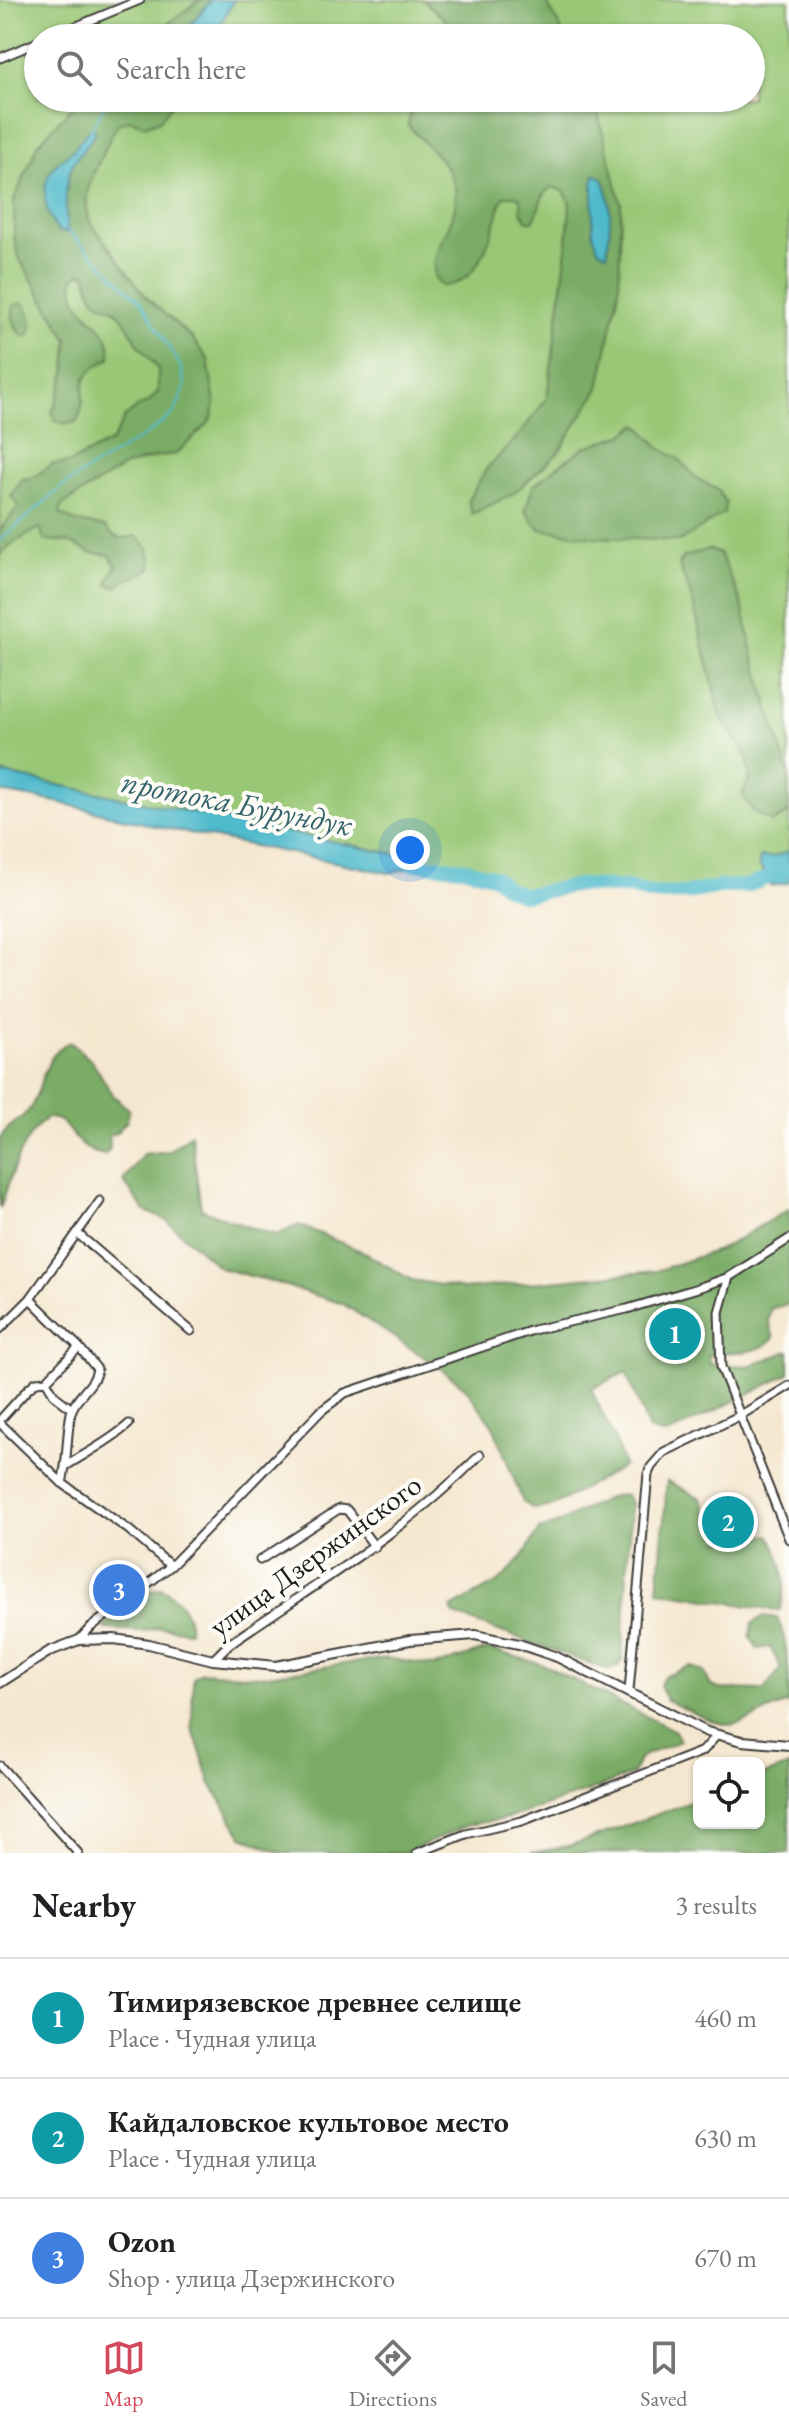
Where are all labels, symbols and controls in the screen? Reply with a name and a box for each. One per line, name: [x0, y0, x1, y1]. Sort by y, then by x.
search box: [24, 24, 765, 112]
icon: search: [52, 46, 96, 90]
text: Search here: [116, 49, 246, 88]
water label: протока Бурундук: [118, 760, 357, 846]
your location: [390, 830, 430, 870]
pin: 1: [649, 1304, 701, 1364]
street label: улица Дзержинского: [201, 1465, 429, 1645]
pin: 2: [702, 1492, 754, 1552]
pin: 3: [93, 1560, 145, 1620]
map controls: [693, 1757, 765, 1829]
button: locate: [693, 1757, 765, 1829]
text: Nearby: [32, 1883, 136, 1927]
text: 3 results: [676, 1888, 757, 1922]
text: Тимирязевское древнее селище: [108, 1982, 521, 2021]
text: 1: [51, 2001, 65, 2035]
text: 460 m: [694, 2001, 757, 2035]
text: Place · Чудная улица: [108, 2021, 316, 2055]
text: Кайдаловское культовое место: [108, 2102, 509, 2141]
text: 2: [51, 2121, 65, 2155]
text: 630 m: [694, 2121, 757, 2155]
text: Place · Чудная улица: [108, 2141, 316, 2175]
text: Ozon: [108, 2222, 176, 2261]
text: 3: [51, 2241, 65, 2275]
text: 670 m: [694, 2241, 757, 2275]
text: Shop · улица Дзержинского: [108, 2261, 395, 2295]
tab: Map: [102, 2336, 146, 2413]
tab: Directions: [349, 2336, 437, 2413]
tab: Saved: [640, 2336, 687, 2413]

